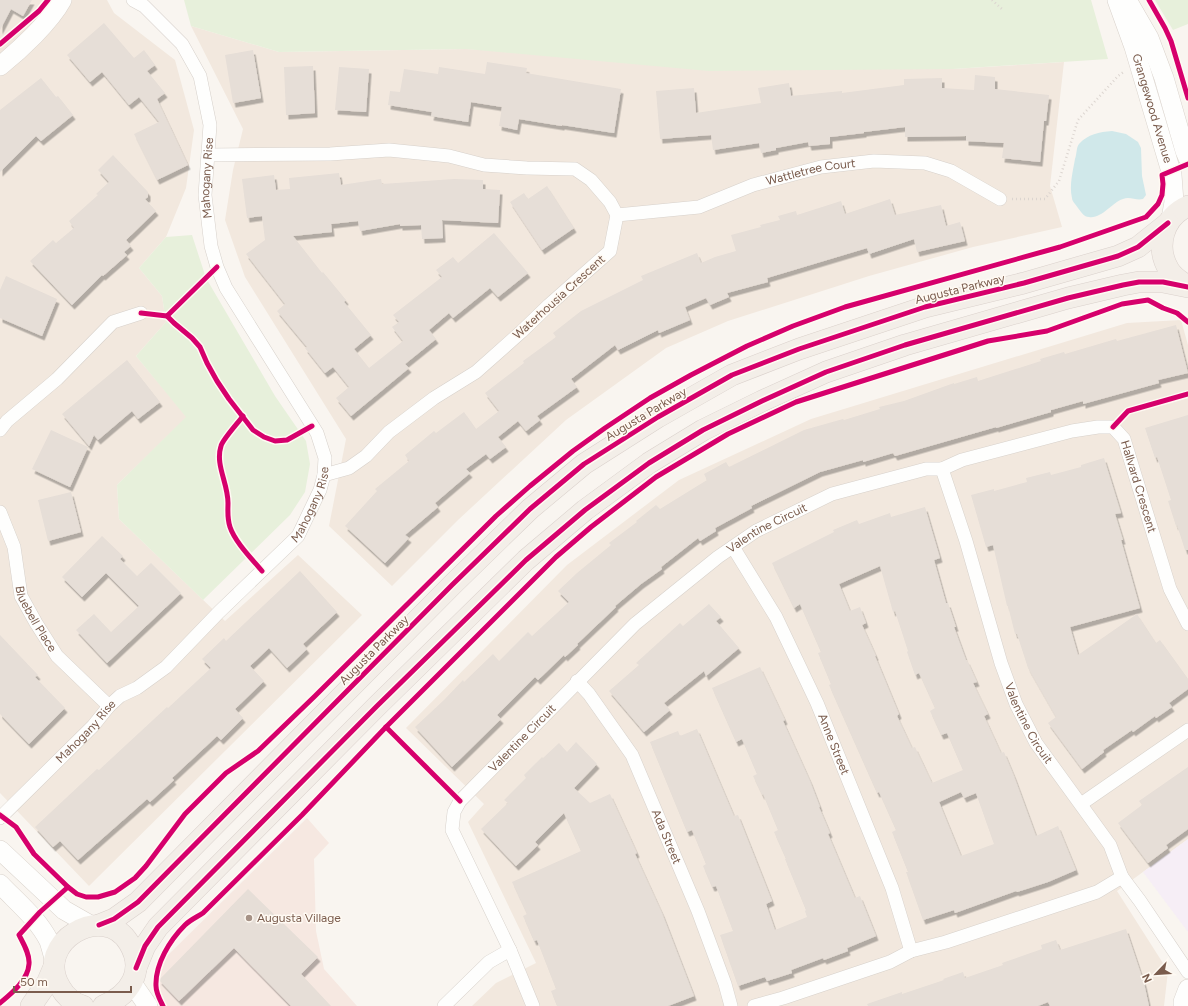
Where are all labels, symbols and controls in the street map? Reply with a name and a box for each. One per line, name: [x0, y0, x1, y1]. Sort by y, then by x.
street label: Grangewood Avenue: [1129, 52, 1175, 165]
street label: Mahogany Rise: [198, 136, 216, 219]
street label: Wattletree Court: [764, 156, 857, 188]
street label: Waterhousia Crescent: [510, 252, 608, 342]
street label: Augusta Parkway: [914, 271, 1007, 307]
street label: Augusta Parkway: [603, 384, 690, 444]
street label: Hallvard Crescent: [1118, 439, 1159, 535]
street label: Mahogany Rise: [288, 466, 332, 546]
street label: Valentine Circuit: [724, 500, 810, 556]
street label: Bluebell Place: [13, 585, 60, 655]
street label: Augusta Parkway: [336, 612, 412, 688]
street label: Valentine Circuit: [1002, 681, 1056, 767]
street label: Mahogany Rise: [53, 696, 119, 766]
street label: Valentine Circuit: [486, 701, 559, 775]
street label: Anne Street: [815, 712, 853, 777]
street label: Ada Street: [649, 807, 684, 866]
place label: Augusta Village: [257, 911, 341, 925]
marker: Augusta Village: [244, 913, 254, 923]
north arrow: [1136, 954, 1176, 994]
scale bar: [14, 968, 131, 994]
text: N: [1140, 971, 1155, 985]
text: 50 m: [20, 975, 48, 989]

